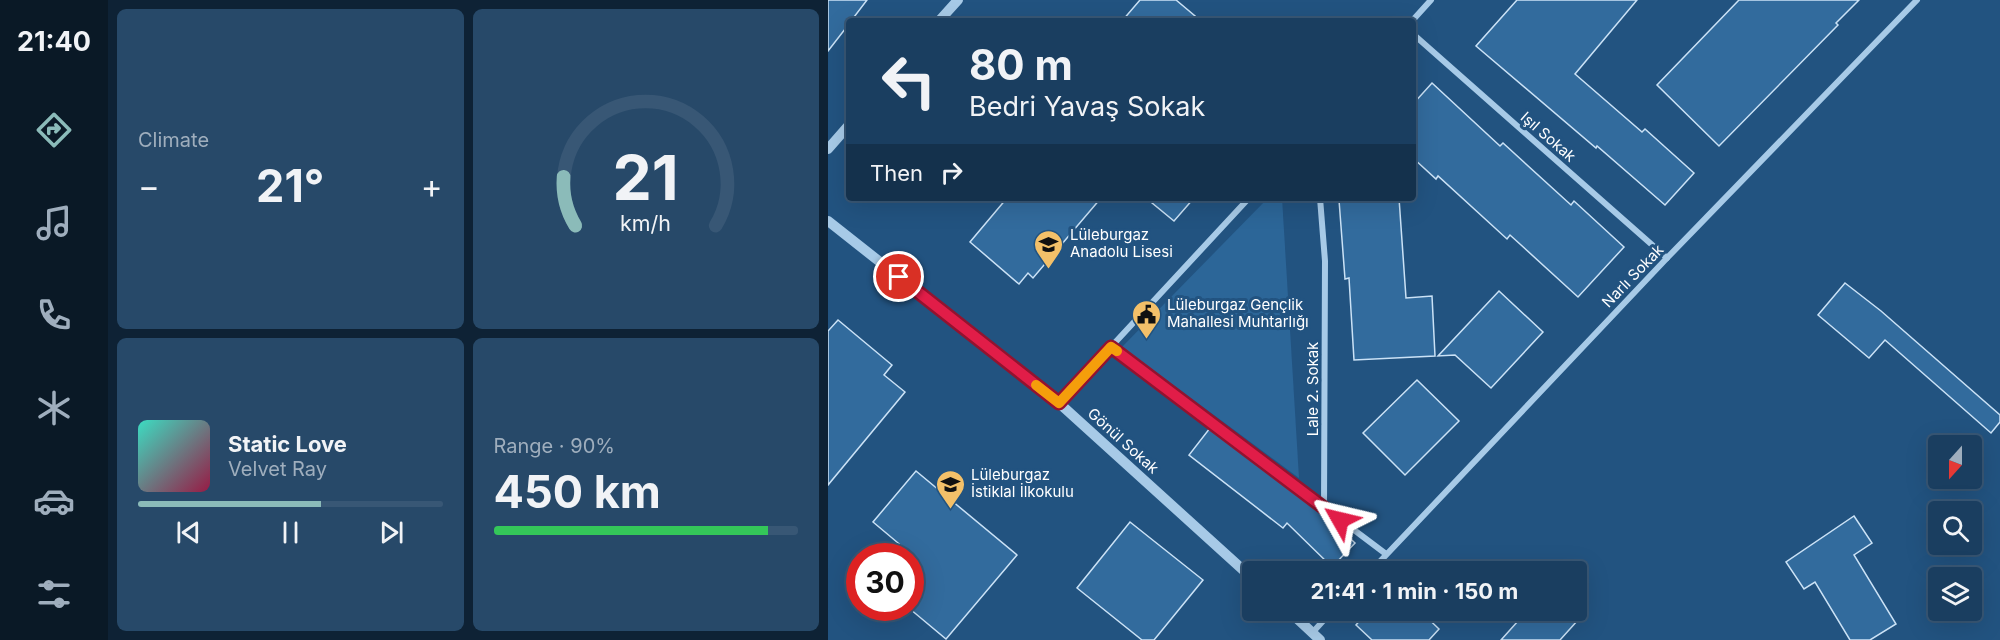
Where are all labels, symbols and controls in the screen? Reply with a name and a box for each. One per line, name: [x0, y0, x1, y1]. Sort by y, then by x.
text: 21:40: [17, 25, 91, 58]
text: 80 m: [969, 39, 1073, 90]
icon: left: [870, 42, 948, 120]
text: Bedri Yavaş Sokak: [969, 90, 1205, 123]
street label: Işıl Sokak: [1517, 107, 1580, 166]
icon: directions: [33, 109, 75, 151]
text: Climate: [138, 128, 209, 152]
text: 21: [613, 140, 679, 215]
icon: right: [935, 156, 968, 189]
text: 21°: [256, 158, 324, 213]
text: Then: [870, 160, 923, 186]
text: −: [138, 166, 160, 206]
text: +: [421, 166, 443, 206]
icon: music: [33, 202, 75, 244]
text: km/h: [620, 210, 671, 236]
place label: Lüleburgaz Anadolu Lisesi: [1070, 225, 1173, 261]
school or university icon: Lüleburgaz Anadolu Lisesi: [1033, 228, 1065, 270]
street label: Narlı Sokak: [1598, 240, 1668, 311]
pin: [873, 251, 924, 302]
icon: arrive: [882, 260, 915, 293]
icon: phone: [33, 294, 75, 336]
place label: Lüleburgaz Gençlik Mahallesi Muhtarlığı: [1167, 295, 1309, 331]
public building icon: Lüleburgaz Gençlik Mahallesi Muhtarlığı: [1130, 298, 1162, 340]
street label: Lale 2. Sokak: [1303, 341, 1322, 436]
icon: climate: [33, 387, 75, 429]
street label: Gönül Sokak: [1084, 404, 1163, 478]
text: Static Love: [228, 431, 347, 457]
text: Range · 90%: [494, 434, 615, 458]
north arrow: [1928, 435, 1982, 489]
map controls: [1928, 435, 1982, 621]
text: Velvet Ray: [228, 457, 327, 481]
text: 450 km: [494, 464, 661, 519]
place label: Lüleburgaz İstiklal İlkokulu: [971, 465, 1074, 501]
school or university icon: Lüleburgaz İstiklal İlkokulu: [934, 468, 966, 510]
icon: car: [33, 480, 75, 522]
position arrow: [1308, 488, 1372, 552]
button: search: [1928, 501, 1982, 555]
icon: previous: [172, 516, 205, 549]
icon: pause: [274, 516, 307, 549]
icon: next: [375, 516, 408, 549]
speed limit sign: 30: [846, 543, 924, 621]
button: layers: [1928, 567, 1982, 621]
icon: filters: [33, 573, 75, 615]
text: 21:41 · 1 min · 150 m: [1311, 578, 1518, 604]

